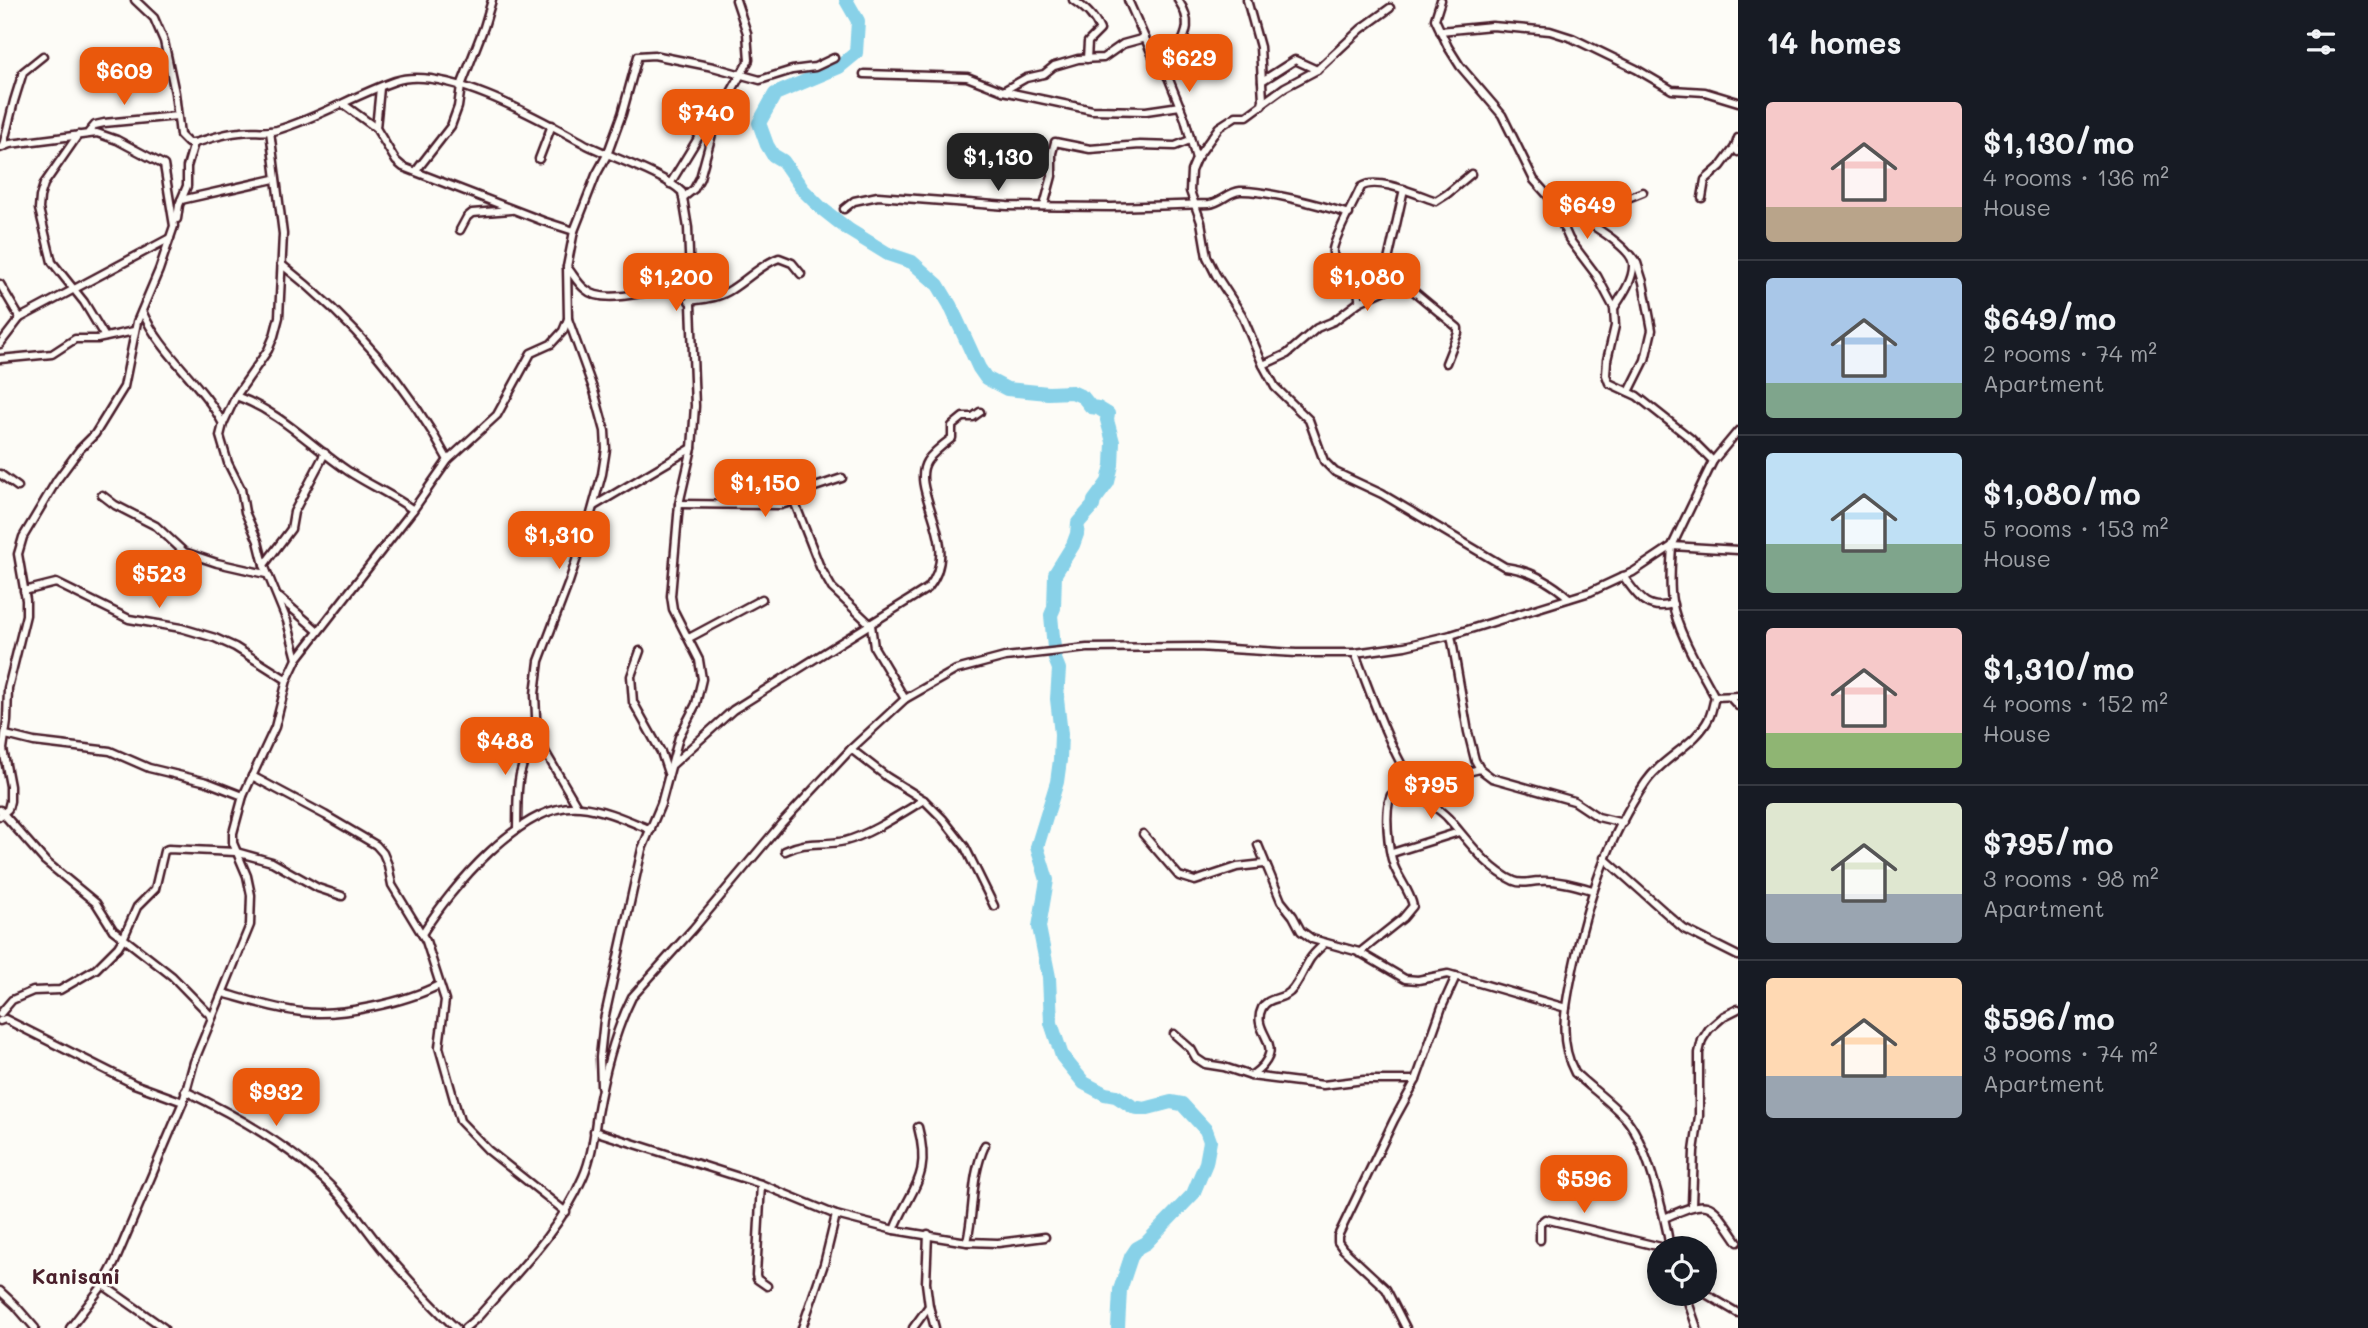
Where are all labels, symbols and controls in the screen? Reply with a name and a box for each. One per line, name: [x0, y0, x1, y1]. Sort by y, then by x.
text: 14 homes: [1766, 22, 1902, 62]
icon: filters: [2302, 23, 2340, 61]
pin: $629: [1148, 34, 1230, 94]
text: $629: [1162, 42, 1216, 72]
pin: $609: [83, 48, 165, 107]
text: $609: [96, 55, 152, 85]
pin: $740: [665, 90, 747, 149]
text: $740: [678, 97, 734, 127]
text: $1,130/mo: [1983, 122, 2134, 162]
icon: home: [1822, 130, 1906, 214]
pin: $1,130: [941, 134, 1055, 193]
text: $1,130: [963, 141, 1033, 171]
text: 4 rooms · 136 m²: [1983, 162, 2169, 192]
pin: $649: [1546, 182, 1628, 241]
text: $649: [1559, 189, 1615, 219]
text: House: [1983, 192, 2051, 222]
pin: $1,200: [619, 254, 733, 313]
pin: $1,080: [1310, 254, 1424, 313]
text: $1,200: [639, 261, 713, 291]
text: $1,080: [1329, 261, 1405, 291]
text: $649/mo: [1983, 298, 2116, 338]
icon: home: [1822, 306, 1906, 390]
text: 2 rooms · 74 m²: [1983, 338, 2157, 368]
text: Apartment: [1983, 368, 2105, 398]
pin: $1,150: [708, 460, 822, 519]
text: $1,150: [730, 467, 800, 497]
text: $1,080/mo: [1983, 473, 2141, 513]
icon: home: [1822, 481, 1906, 565]
pin: $1,310: [502, 512, 616, 571]
text: 5 rooms · 153 m²: [1983, 513, 2168, 543]
text: $1,310: [524, 519, 594, 549]
text: House: [1983, 543, 2051, 573]
pin: $523: [118, 550, 200, 610]
text: $523: [132, 558, 186, 588]
text: $1,310/mo: [1983, 648, 2134, 688]
icon: home: [1822, 656, 1906, 740]
text: 4 rooms · 152 m²: [1983, 688, 2168, 718]
pin: $488: [464, 718, 546, 777]
text: House: [1983, 718, 2051, 748]
text: $488: [476, 725, 534, 755]
pin: $795: [1390, 762, 1472, 821]
text: $795: [1404, 769, 1458, 799]
text: $795/mo: [1983, 823, 2113, 863]
icon: home: [1822, 831, 1906, 915]
text: 3 rooms · 98 m²: [1983, 863, 2159, 893]
text: Apartment: [1983, 893, 2105, 923]
text: $596/mo: [1983, 998, 2115, 1038]
icon: home: [1822, 1006, 1906, 1090]
text: 3 rooms · 74 m²: [1983, 1038, 2158, 1068]
pin: $932: [235, 1068, 317, 1128]
text: Apartment: [1983, 1068, 2105, 1098]
text: $932: [249, 1076, 303, 1106]
pin: $596: [1543, 1156, 1625, 1215]
text: $596: [1556, 1163, 1612, 1193]
map controls: [1647, 1236, 1717, 1306]
button: locate: [1647, 1236, 1717, 1306]
district label: Kanisani: [32, 1262, 120, 1289]

